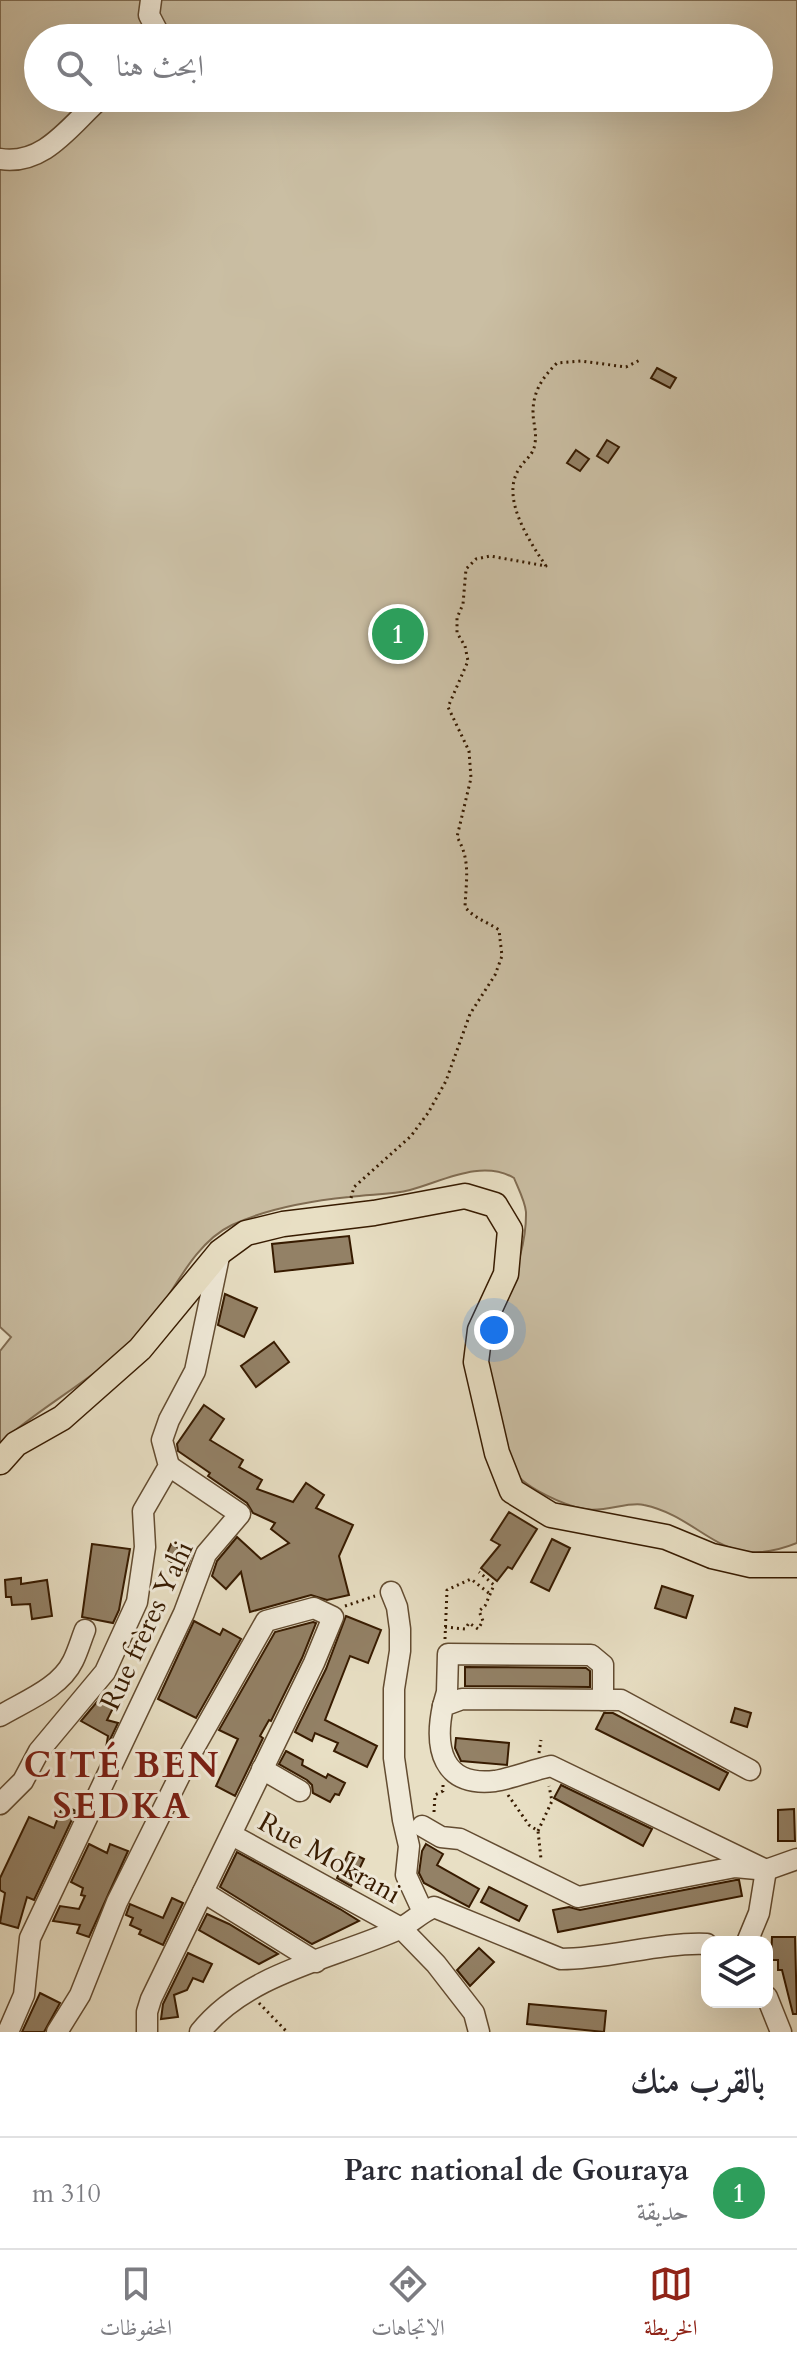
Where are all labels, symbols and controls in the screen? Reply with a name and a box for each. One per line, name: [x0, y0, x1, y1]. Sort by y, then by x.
search box: [24, 24, 773, 112]
icon: search: [52, 46, 96, 90]
text: ابحث هنا: [116, 46, 204, 87]
pin: 1: [372, 604, 424, 664]
your location: [474, 1310, 514, 1350]
street label: Rue frères Yahi: [91, 1535, 203, 1716]
district label: CITÉ BEN SEDKA: [23, 1741, 221, 1831]
street label: Rue Mokrani: [251, 1803, 408, 1913]
map controls: [701, 1936, 773, 2008]
button: layers: [701, 1936, 773, 2008]
text: بالقرب منك: [630, 2058, 765, 2104]
text: Parc national de Gouraya: [344, 2150, 689, 2191]
text: 310 m: [32, 2176, 101, 2211]
text: 1: [732, 2176, 746, 2211]
text: حديقة: [636, 2194, 689, 2229]
tab: المحفوظات: [100, 2262, 172, 2349]
tab: الاتجاهات: [371, 2262, 445, 2349]
tab: الخريطة: [644, 2262, 697, 2349]

